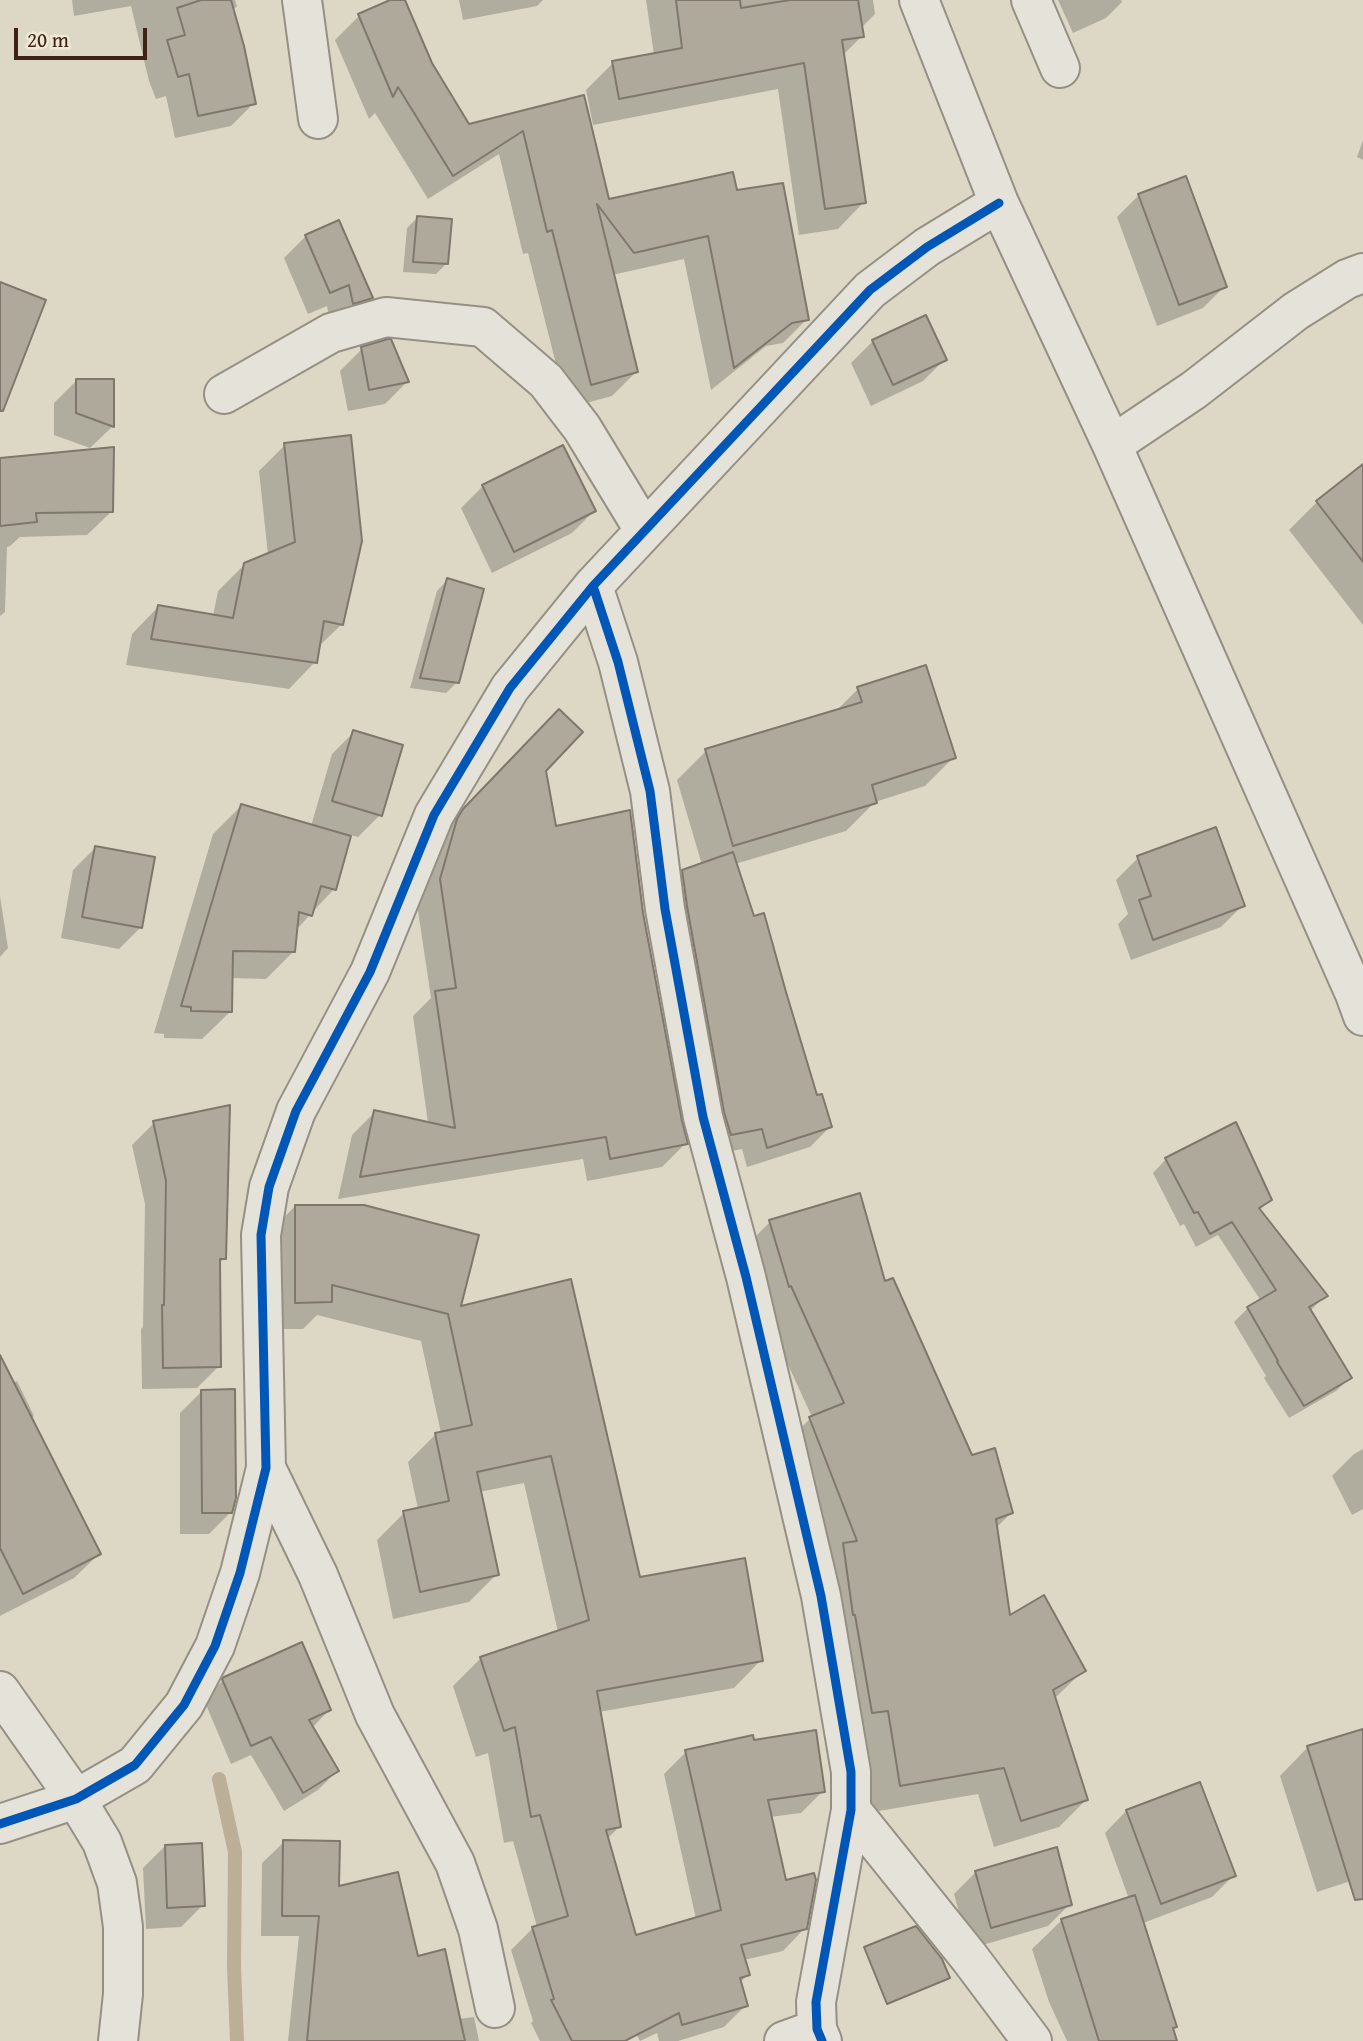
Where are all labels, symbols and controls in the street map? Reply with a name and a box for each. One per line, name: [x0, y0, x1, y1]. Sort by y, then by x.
scale bar: [18, 14, 150, 58]
text: 20 m: [27, 24, 69, 55]

